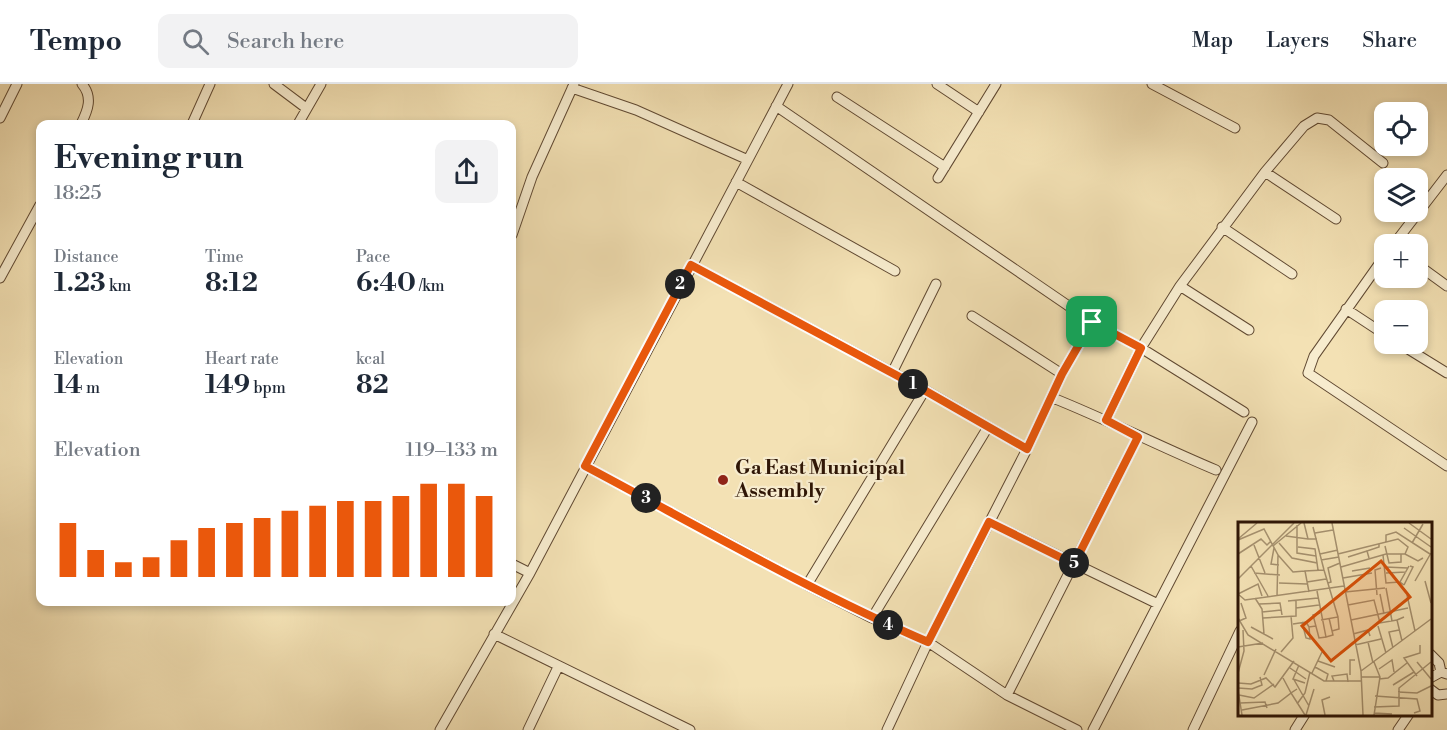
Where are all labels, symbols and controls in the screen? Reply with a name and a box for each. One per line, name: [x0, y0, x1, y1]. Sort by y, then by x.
search box: [158, 14, 578, 68]
text: Tempo: [30, 24, 122, 59]
icon: search: [179, 25, 212, 58]
text: Search here: [227, 28, 344, 55]
text: Map: [1192, 28, 1233, 54]
text: Layers: [1266, 28, 1329, 54]
text: Share: [1362, 28, 1417, 54]
map controls: [1374, 102, 1428, 354]
button: locate: [1374, 102, 1428, 156]
text: Evening run: [54, 138, 243, 179]
button: share: [435, 140, 498, 203]
button: layers: [1374, 168, 1428, 222]
text: 18:25: [54, 181, 101, 206]
button: +: [1374, 234, 1428, 288]
text: Distance: [54, 247, 119, 267]
text: Time: [205, 247, 244, 267]
text: Pace: [356, 247, 390, 267]
text: 1.23: [54, 267, 106, 299]
text: 8:12: [205, 267, 258, 299]
text: 6:40: [356, 267, 416, 299]
pin: 2: [665, 269, 695, 299]
text: 2: [675, 274, 685, 294]
text: km: [106, 276, 131, 296]
text: /km: [416, 276, 445, 296]
pin: [1066, 296, 1117, 347]
button: −: [1374, 300, 1428, 354]
icon: arrive: [1075, 305, 1108, 338]
text: Elevation: [54, 349, 123, 369]
text: Heart rate: [205, 349, 279, 369]
text: kcal: [356, 349, 385, 369]
text: 14: [54, 369, 83, 401]
text: 149: [205, 369, 250, 401]
text: 82: [356, 369, 389, 401]
pin: 1: [898, 369, 928, 399]
text: 1: [909, 374, 917, 394]
text: m: [83, 378, 100, 398]
text: bpm: [250, 378, 286, 398]
text: Elevation: [54, 438, 141, 463]
text: 119–133 m: [406, 438, 498, 463]
place label: Ga East Municipal Assembly: [734, 456, 905, 504]
marker: Ga East Municipal Assembly: [716, 473, 730, 487]
pin: 3: [631, 483, 661, 513]
text: 3: [641, 488, 651, 508]
inset map: [1238, 522, 1432, 715]
pin: 5: [1059, 548, 1089, 578]
text: 5: [1069, 553, 1079, 573]
pin: 4: [873, 610, 903, 640]
text: 4: [883, 615, 893, 635]

